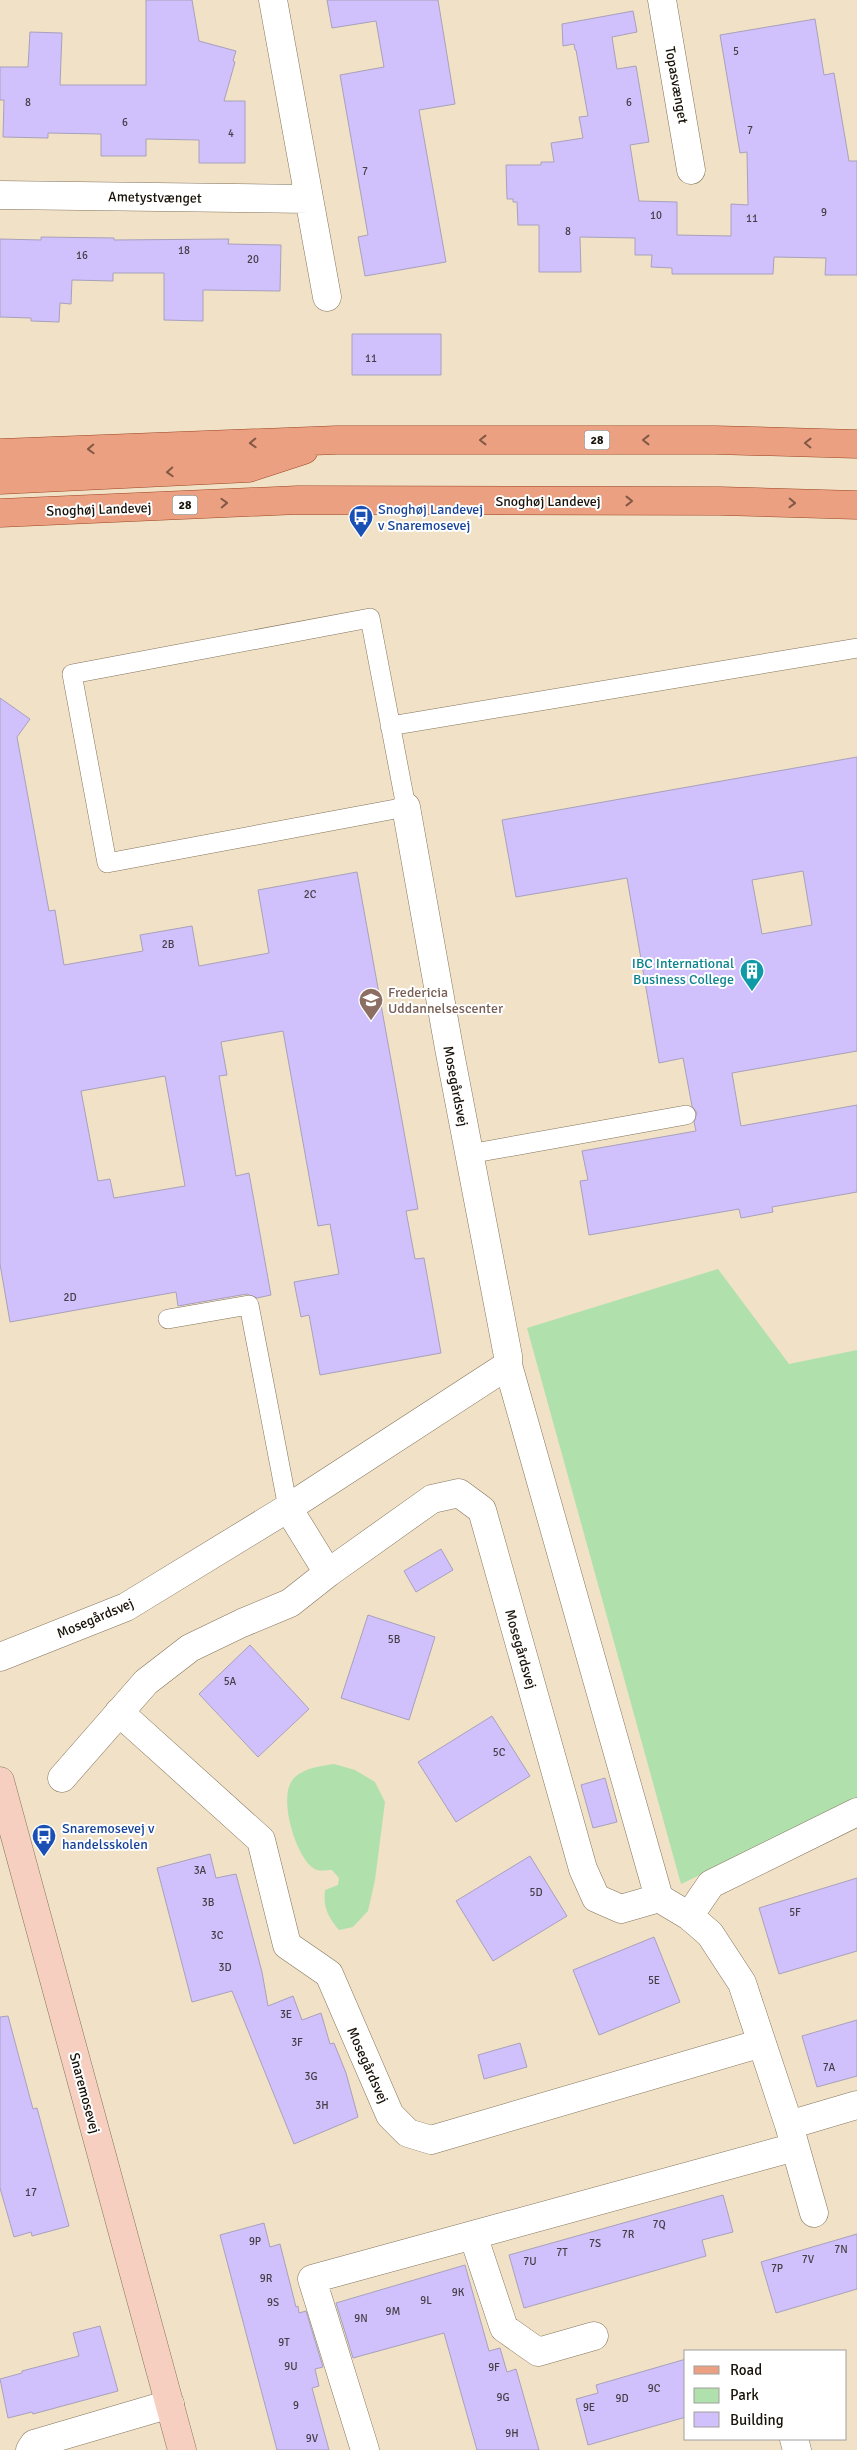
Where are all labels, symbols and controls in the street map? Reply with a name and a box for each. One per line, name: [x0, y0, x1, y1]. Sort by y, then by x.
street label: Topasvænget: [661, 45, 692, 125]
house number: 5: [733, 45, 739, 58]
house number: 8: [25, 96, 31, 109]
house number: 6: [626, 96, 632, 109]
house number: 6: [122, 116, 128, 129]
house number: 7: [747, 124, 753, 137]
house number: 4: [228, 127, 234, 140]
house number: 7: [362, 165, 368, 178]
street label: Ametystvænget: [108, 188, 202, 207]
house number: 9: [821, 206, 827, 219]
house number: 10: [650, 209, 662, 222]
house number: 11: [746, 212, 758, 225]
house number: 8: [565, 225, 571, 238]
house number: 18: [178, 244, 190, 257]
house number: 16: [76, 249, 88, 262]
house number: 20: [247, 253, 259, 266]
house number: 11: [365, 352, 377, 365]
road number: 28: [584, 430, 610, 450]
one-way arrow: [479, 435, 487, 445]
one-way arrow: [642, 435, 650, 445]
one-way arrow: [249, 438, 256, 448]
one-way arrow: [804, 438, 812, 448]
one-way arrow: [86, 444, 94, 455]
one-way arrow: [166, 467, 174, 477]
street label: Snoghøj Landevej: [495, 493, 601, 510]
road number: 28: [172, 496, 198, 514]
one-way arrow: [626, 496, 634, 506]
one-way arrow: [220, 498, 228, 509]
one-way arrow: [788, 498, 796, 509]
street label: Snoghøj Landevej: [46, 499, 152, 520]
place label: Snoghøj Landevej v Snaremosevej: [378, 501, 483, 534]
bus stop icon: Snoghøj Landevej v Snaremosevej: [348, 504, 374, 538]
house number: 2C: [304, 888, 317, 901]
house number: 2B: [162, 938, 175, 951]
place label: IBC International Business College: [632, 955, 734, 988]
building icon: IBC International Business College: [739, 958, 765, 992]
place label: Fredericia Uddannelsescenter: [388, 984, 504, 1017]
school or university icon: Fredericia Uddannelsescenter: [358, 987, 384, 1021]
street label: Mosegårdsvej: [439, 1044, 472, 1128]
house number: 2D: [63, 1291, 77, 1304]
street label: Mosegårdsvej: [54, 1595, 136, 1642]
street label: Mosegårdsvej: [501, 1607, 540, 1691]
house number: 5B: [388, 1633, 401, 1646]
house number: 5A: [224, 1675, 237, 1688]
house number: 5C: [493, 1746, 506, 1759]
place label: Snaremosevej v handelsskolen: [62, 1820, 155, 1853]
bus stop icon: Snaremosevej v handelsskolen: [31, 1823, 57, 1857]
house number: 3A: [194, 1864, 207, 1877]
house number: 5D: [529, 1886, 543, 1899]
house number: 3B: [202, 1896, 215, 1909]
house number: 5F: [789, 1906, 801, 1919]
house number: 3C: [211, 1929, 224, 1942]
house number: 3D: [218, 1961, 232, 1974]
house number: 5E: [648, 1974, 660, 1987]
house number: 3E: [280, 2008, 292, 2021]
street label: Mosegårdsvej: [343, 2024, 392, 2106]
house number: 3F: [291, 2036, 303, 2049]
street label: Snaremosevej: [66, 2051, 103, 2135]
house number: 7A: [823, 2061, 836, 2074]
house number: 3G: [304, 2070, 318, 2083]
house number: 3H: [315, 2099, 329, 2112]
house number: 17: [25, 2186, 37, 2199]
house number: 7Q: [652, 2218, 666, 2231]
house number: 7R: [622, 2228, 635, 2241]
house number: 9P: [249, 2235, 261, 2248]
house number: 7S: [589, 2237, 601, 2250]
house number: 7N: [834, 2243, 848, 2256]
house number: 7T: [556, 2246, 568, 2259]
house number: 7V: [802, 2253, 815, 2266]
house number: 7U: [523, 2255, 537, 2268]
house number: 7P: [771, 2262, 783, 2275]
house number: 9R: [260, 2272, 273, 2285]
house number: 9K: [452, 2286, 465, 2299]
house number: 9L: [420, 2294, 432, 2307]
house number: 9S: [267, 2296, 279, 2309]
house number: 9M: [386, 2305, 401, 2318]
house number: 9N: [354, 2312, 368, 2325]
house number: 9T: [278, 2336, 290, 2349]
legend: [684, 2350, 847, 2440]
house number: 9U: [284, 2360, 298, 2373]
house number: 9F: [488, 2361, 500, 2374]
text: Road: [730, 2361, 762, 2379]
house number: 9C: [648, 2382, 661, 2395]
text: Park: [730, 2386, 759, 2404]
house number: 9G: [496, 2391, 510, 2404]
house number: 9D: [615, 2392, 629, 2405]
house number: 9: [293, 2399, 299, 2412]
house number: 9E: [583, 2401, 595, 2414]
text: Building: [730, 2411, 784, 2429]
house number: 9H: [505, 2427, 519, 2440]
house number: 9V: [306, 2432, 319, 2445]

